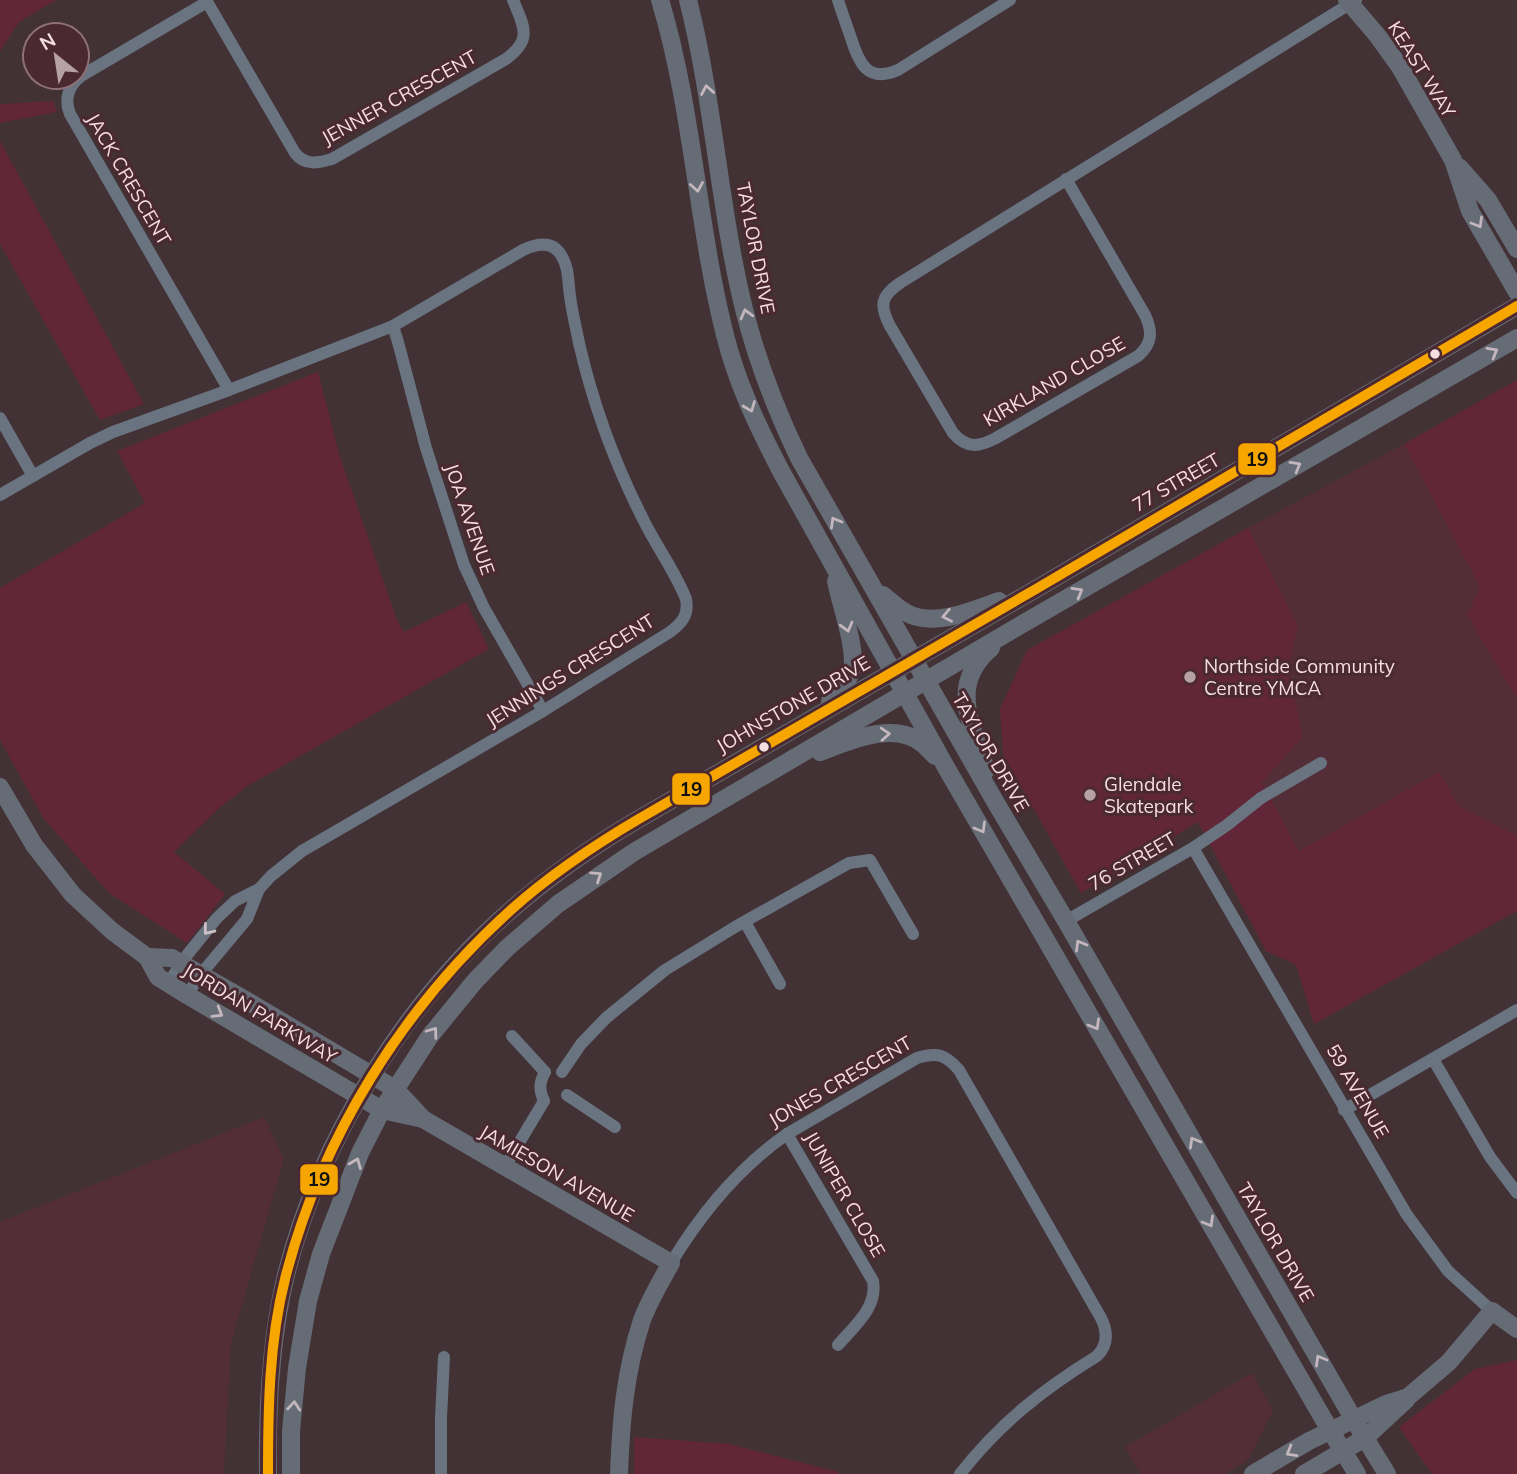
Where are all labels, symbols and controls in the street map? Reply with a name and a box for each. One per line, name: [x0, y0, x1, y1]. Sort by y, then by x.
street label: KEAST WAY: [1383, 16, 1461, 122]
north arrow: [21, 21, 91, 91]
text: N: [35, 27, 60, 55]
street label: JENNER CRESCENT: [317, 44, 481, 150]
one-way arrow: [700, 84, 715, 96]
street label: JACK CRESCENT: [81, 109, 177, 250]
street label: TAYLOR DRIVE: [731, 180, 781, 316]
one-way arrow: [689, 181, 704, 193]
one-way arrow: [1469, 216, 1482, 229]
one-way arrow: [740, 308, 754, 320]
street label: KIRKLAND CLOSE: [979, 331, 1129, 431]
unlabelled marker: [1428, 347, 1442, 361]
one-way arrow: [1486, 347, 1499, 360]
one-way arrow: [742, 401, 756, 413]
line badge: 19: [1237, 442, 1277, 476]
street label: 77 STREET: [1128, 447, 1225, 517]
text: 19: [1246, 447, 1268, 471]
street label: JOA AVENUE: [440, 460, 500, 578]
one-way arrow: [1289, 461, 1302, 474]
one-way arrow: [830, 516, 843, 529]
one-way arrow: [1070, 587, 1083, 600]
one-way arrow: [941, 607, 953, 622]
street label: JENNINGS CRESCENT: [481, 608, 659, 732]
one-way arrow: [839, 621, 853, 633]
street label: JOHNSTONE DRIVE: [712, 650, 874, 758]
place label: Northside Community Centre YMCA: [1204, 654, 1395, 700]
marker: Northside Community Centre YMCA: [1182, 669, 1198, 685]
street label: TAYLOR DRIVE: [947, 688, 1035, 816]
one-way arrow: [880, 727, 891, 742]
unlabelled marker: [757, 740, 771, 754]
line badge: 19: [671, 772, 711, 806]
place label: Glendale Skatepark: [1104, 772, 1194, 818]
text: 19: [680, 777, 702, 801]
marker: Glendale Skatepark: [1082, 787, 1098, 803]
one-way arrow: [973, 821, 986, 833]
street label: 76 STREET: [1084, 826, 1181, 896]
one-way arrow: [589, 872, 602, 884]
one-way arrow: [203, 922, 216, 934]
one-way arrow: [1075, 940, 1088, 953]
street label: JORDAN PARKWAY: [179, 958, 342, 1069]
one-way arrow: [210, 1005, 223, 1018]
one-way arrow: [1087, 1018, 1100, 1030]
one-way arrow: [425, 1027, 438, 1040]
street label: JONES CRESCENT: [764, 1030, 916, 1132]
street label: 59 AVENUE: [1322, 1040, 1394, 1142]
street label: JAMIESON AVENUE: [475, 1119, 639, 1227]
street label: JUNIPER CLOSE: [799, 1127, 891, 1261]
one-way arrow: [1189, 1137, 1202, 1150]
one-way arrow: [348, 1158, 362, 1170]
line badge: 19: [299, 1163, 339, 1196]
text: 19: [308, 1167, 330, 1191]
street label: TAYLOR DRIVE: [1232, 1178, 1320, 1306]
one-way arrow: [1201, 1214, 1214, 1227]
one-way arrow: [1315, 1355, 1328, 1368]
one-way arrow: [286, 1400, 301, 1412]
one-way arrow: [1286, 1444, 1299, 1457]

